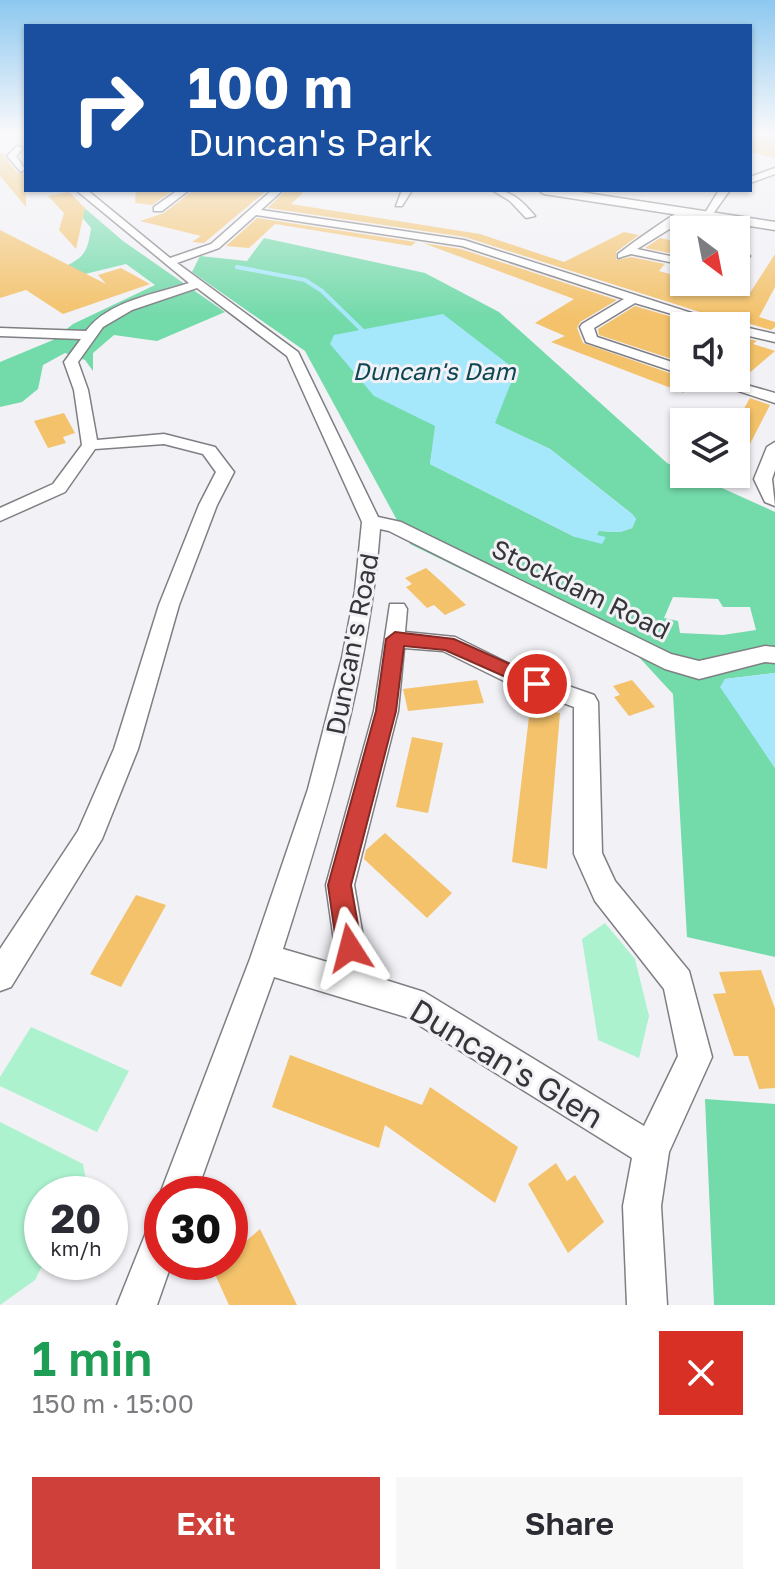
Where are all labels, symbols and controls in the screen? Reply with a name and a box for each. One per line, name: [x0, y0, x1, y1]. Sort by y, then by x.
text: 100 m: [188, 53, 353, 120]
icon: right: [56, 56, 160, 160]
text: Duncan's Park: [188, 121, 433, 164]
north arrow: [670, 216, 750, 296]
map controls: [670, 216, 750, 488]
button: sound: [670, 312, 750, 392]
water label: Duncan's Dam: [353, 356, 517, 385]
button: layers: [670, 408, 750, 488]
street label: Stockdam Road: [487, 532, 675, 646]
street label: Duncan's Road: [319, 551, 385, 737]
pin: [503, 650, 571, 718]
icon: arrive: [515, 662, 559, 706]
position arrow: [308, 906, 392, 990]
street label: Duncan's Glen: [403, 990, 611, 1136]
speed limit sign: 30: [144, 1176, 248, 1280]
text: 20: [51, 1194, 101, 1242]
text: km/h: [51, 1236, 101, 1260]
text: 1 min: [32, 1329, 152, 1387]
button: close: [659, 1331, 743, 1415]
text: 150 m · 15:00: [32, 1388, 194, 1419]
button: Exit: [32, 1477, 380, 1569]
button: Share: [396, 1477, 743, 1569]

